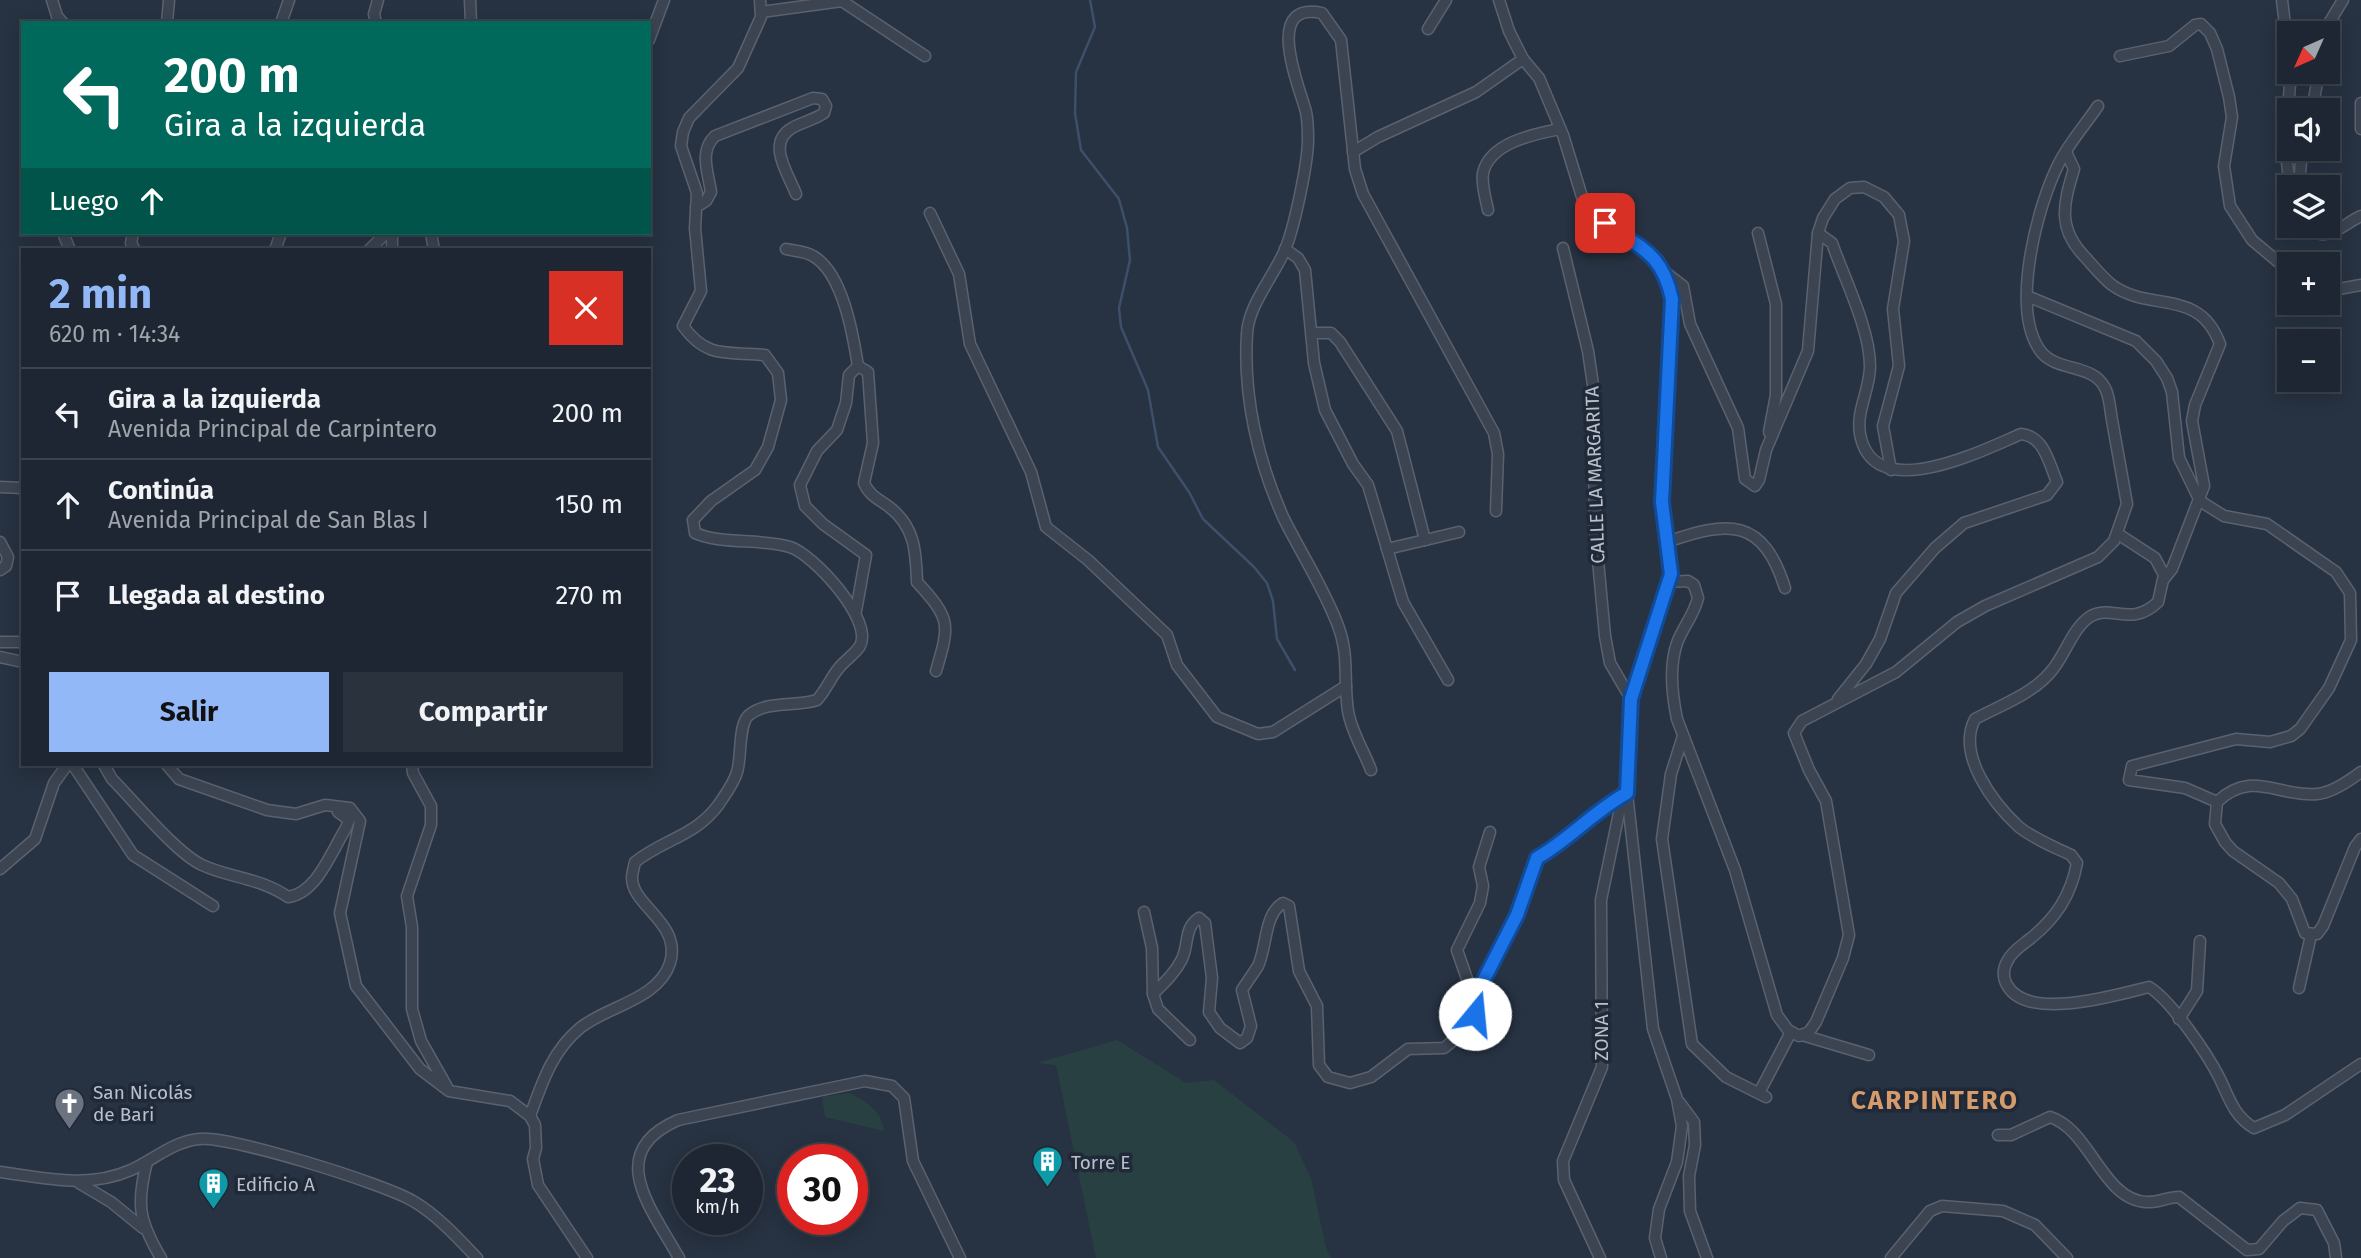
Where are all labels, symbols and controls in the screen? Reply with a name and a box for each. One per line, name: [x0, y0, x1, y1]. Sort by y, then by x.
north arrow: [2277, 21, 2340, 84]
map controls: [2277, 21, 2340, 392]
text: 200 m: [164, 46, 300, 105]
icon: left: [49, 49, 140, 140]
button: sound: [2277, 98, 2340, 161]
text: Gira a la izquierda: [164, 106, 426, 144]
button: layers: [2277, 175, 2340, 238]
icon: ahead: [133, 182, 171, 220]
text: Luego: [49, 186, 119, 217]
pin: [1575, 193, 1635, 253]
icon: arrive: [1586, 204, 1624, 242]
button: +: [2277, 252, 2340, 315]
text: 2 min: [49, 269, 152, 319]
button: close: [549, 271, 623, 345]
text: 620 m · 14:34: [49, 320, 180, 348]
button: −: [2277, 329, 2340, 392]
text: Gira a la izquierda: [108, 384, 321, 415]
street label: CALLE LA MARGARITA: [1580, 386, 1610, 564]
icon: left: [49, 395, 87, 433]
text: 200 m: [552, 398, 623, 429]
text: Avenida Principal de Carpintero: [108, 415, 437, 443]
text: Continúa: [108, 475, 214, 506]
icon: ahead: [49, 486, 87, 524]
text: 150 m: [555, 489, 623, 520]
text: Avenida Principal de San Blas I: [108, 506, 429, 534]
icon: arrive: [49, 577, 87, 615]
text: Llegada al destino: [108, 580, 325, 611]
text: 270 m: [555, 580, 623, 611]
button: Salir: [49, 672, 329, 752]
button: Compartir: [343, 672, 623, 752]
position arrow: [1438, 977, 1512, 1051]
street label: ZONA 1: [1590, 1001, 1613, 1061]
place label: San Nicolás de Bari: [93, 1081, 193, 1126]
district label: CARPINTERO: [1851, 1085, 2019, 1116]
church icon: San Nicolás de Bari: [53, 1086, 87, 1130]
speed limit sign: 30: [777, 1144, 868, 1235]
building icon: Torre E: [1031, 1145, 1065, 1189]
place label: Torre E: [1071, 1151, 1131, 1174]
text: 23: [699, 1159, 736, 1201]
building icon: Edificio A: [196, 1167, 230, 1211]
place label: Edificio A: [236, 1173, 315, 1196]
text: km/h: [695, 1196, 740, 1218]

